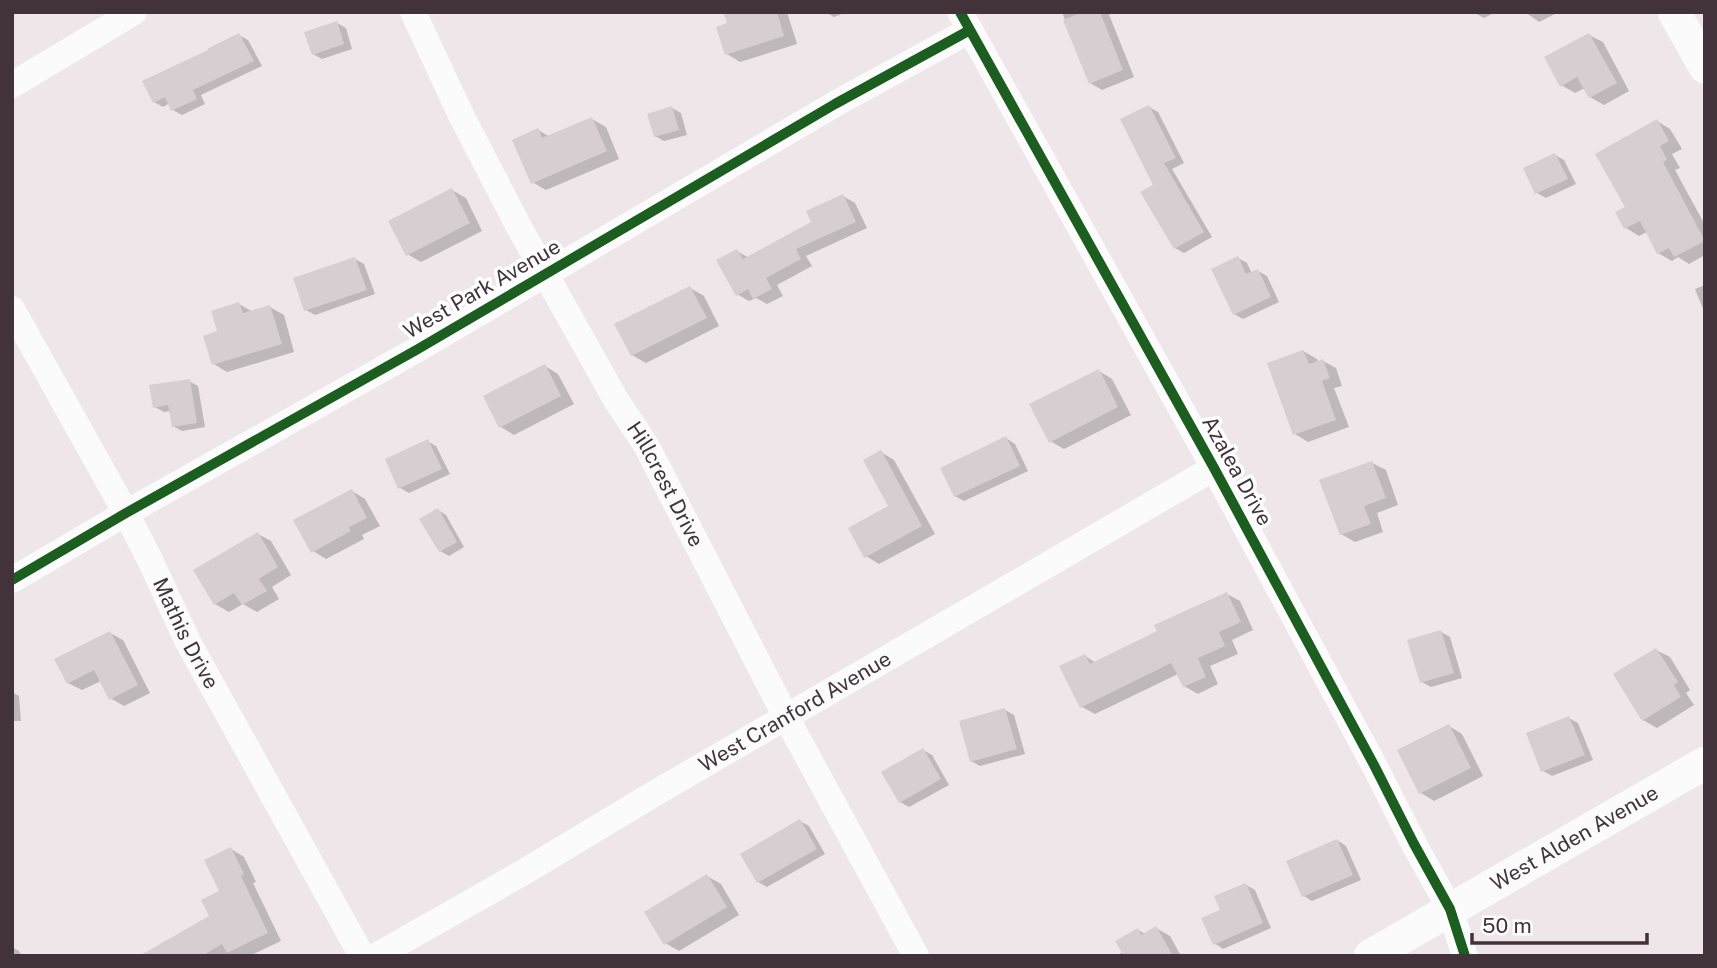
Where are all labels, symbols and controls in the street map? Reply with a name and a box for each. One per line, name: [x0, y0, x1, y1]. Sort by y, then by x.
street label: West Park Avenue: [399, 234, 564, 344]
street label: Azalea Drive: [1197, 412, 1278, 530]
street label: Hillcrest Drive: [622, 417, 709, 551]
street label: Mathis Drive: [148, 574, 224, 693]
street label: West Cranford Avenue: [694, 646, 895, 777]
street label: West Alden Avenue: [1486, 780, 1662, 896]
scale bar: [1472, 902, 1647, 946]
text: 50 m: [1482, 913, 1532, 938]

